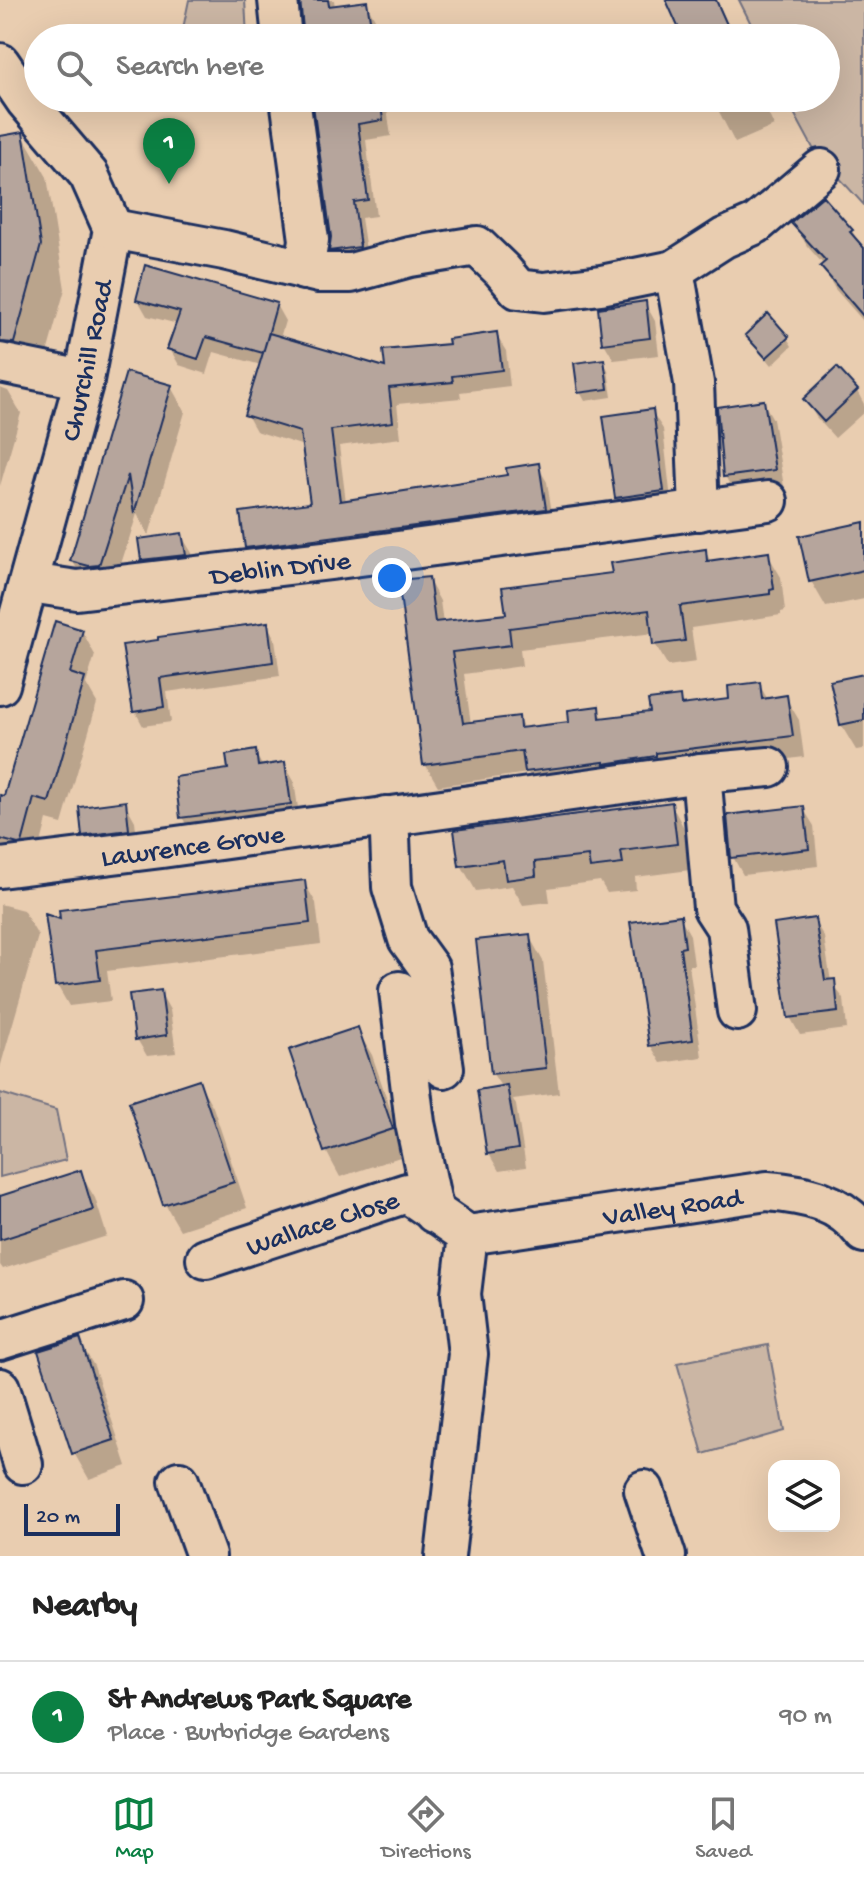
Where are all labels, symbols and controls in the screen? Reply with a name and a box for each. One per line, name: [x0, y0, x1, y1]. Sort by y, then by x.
search box: [24, 24, 840, 112]
icon: search: [52, 46, 96, 90]
text: Search here: [116, 51, 264, 86]
pin: 1: [143, 118, 195, 184]
street label: Churchill Road: [56, 275, 123, 445]
street label: Deblin Drive: [207, 545, 353, 595]
your location: [372, 558, 412, 598]
street label: Lawrence Grove: [99, 819, 287, 876]
street label: Valley Road: [600, 1183, 747, 1236]
street label: Wallace Close: [243, 1185, 404, 1266]
map controls: [768, 1460, 840, 1532]
button: layers: [768, 1460, 840, 1532]
scale bar: [24, 1500, 120, 1536]
text: 20 m: [36, 1505, 80, 1531]
text: Nearby: [32, 1588, 137, 1628]
text: St Andrews Park Square: [108, 1684, 411, 1719]
text: 1: [53, 1702, 63, 1733]
text: 90 m: [780, 1702, 832, 1733]
text: Place · Burbridge Gardens: [108, 1719, 389, 1750]
tab: Map: [112, 1792, 156, 1866]
tab: Directions: [381, 1792, 471, 1866]
tab: Saved: [695, 1792, 752, 1866]

